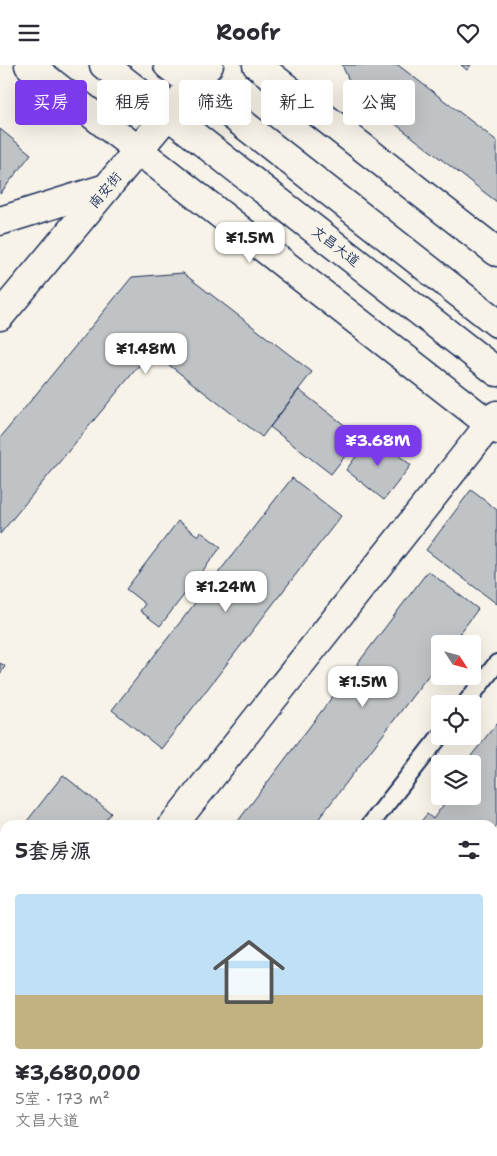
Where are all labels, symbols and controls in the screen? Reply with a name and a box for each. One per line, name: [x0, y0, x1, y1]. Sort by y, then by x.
text: Roofr: [216, 18, 281, 47]
icon: menu: [15, 19, 43, 47]
icon: heart: [454, 19, 482, 47]
chip: 买房: [15, 80, 87, 125]
chip: 租房: [97, 80, 169, 125]
chip: 筛选: [179, 80, 251, 125]
chip: 新上: [261, 80, 333, 125]
chip: 公寓: [343, 80, 415, 125]
street label: 南安街: [85, 168, 125, 212]
pin: ¥1.5M: [215, 221, 285, 264]
street label: 文昌大道: [308, 222, 364, 270]
text: ¥1.5M: [226, 227, 274, 248]
pin: ¥1.48M: [105, 333, 187, 375]
text: ¥1.48M: [116, 338, 176, 359]
pin: ¥3.68M: [337, 425, 419, 467]
text: ¥3.68M: [346, 430, 410, 451]
pin: ¥1.24M: [185, 571, 267, 613]
text: ¥1.24M: [196, 576, 256, 597]
north arrow: [431, 635, 481, 685]
map controls: [431, 635, 481, 805]
pin: ¥1.5M: [328, 665, 398, 708]
text: ¥1.5M: [339, 671, 387, 692]
button: locate: [431, 695, 481, 745]
button: layers: [431, 755, 481, 805]
icon: filters: [455, 836, 483, 864]
text: 5套房源: [15, 837, 91, 865]
icon: home: [204, 927, 294, 1017]
text: ¥3,680,000: [15, 1059, 141, 1087]
text: 5室 · 173 m²: [15, 1088, 110, 1109]
text: 文昌大道: [15, 1110, 79, 1131]

